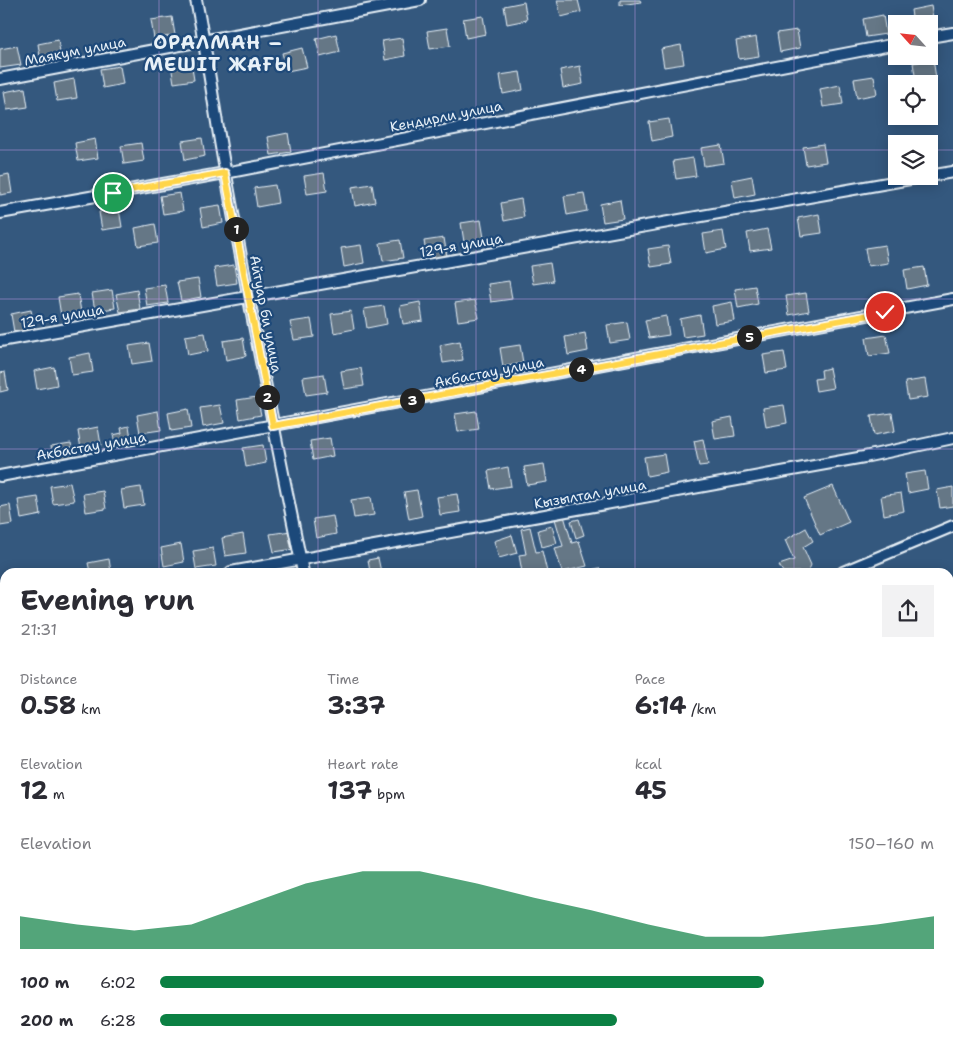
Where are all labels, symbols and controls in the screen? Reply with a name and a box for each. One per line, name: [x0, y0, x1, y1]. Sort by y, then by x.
north arrow: [888, 15, 938, 65]
map controls: [888, 15, 938, 185]
district label: ОРАЛМАН – МЕШІТ ЖАҒЫ: [144, 30, 292, 77]
street label: Маякум улица: [23, 32, 128, 70]
button: locate: [888, 75, 938, 125]
street label: Кендирли улица: [388, 96, 504, 136]
button: layers: [888, 135, 938, 185]
pin: [92, 172, 134, 214]
icon: arrive: [99, 179, 127, 207]
pin: 1: [224, 216, 248, 242]
text: 1: [233, 220, 240, 238]
street label: 129-я улица: [418, 229, 504, 261]
street label: Айтуар би улица: [246, 254, 286, 375]
pin: [864, 291, 906, 333]
icon: check: [871, 298, 899, 326]
street label: 129-я улица: [19, 300, 105, 332]
pin: 5: [736, 324, 762, 350]
text: 5: [745, 328, 754, 346]
street label: Акбастау улица: [433, 352, 546, 391]
pin: 4: [568, 356, 594, 382]
text: 4: [577, 360, 586, 378]
pin: 2: [254, 384, 280, 410]
text: 2: [263, 388, 272, 406]
pin: 3: [400, 388, 424, 412]
text: 3: [408, 391, 417, 409]
street label: Акбастау улица: [35, 427, 148, 465]
street label: Кызылтал улица: [533, 475, 648, 513]
text: Evening run: [20, 581, 195, 619]
button: share: [882, 585, 934, 637]
text: 21:31: [20, 619, 57, 640]
text: Distance: [20, 670, 77, 688]
text: Time: [327, 670, 359, 688]
text: Pace: [635, 670, 665, 688]
text: 0.58: [20, 688, 76, 722]
text: 3:37: [327, 688, 386, 722]
text: 6:14: [635, 688, 687, 722]
text: km: [76, 700, 101, 718]
text: /km: [687, 700, 716, 718]
text: Elevation: [20, 755, 83, 773]
text: Heart rate: [327, 755, 399, 773]
text: kcal: [635, 755, 662, 773]
text: 12: [20, 773, 48, 807]
text: 137: [327, 773, 372, 807]
text: 45: [635, 773, 667, 807]
text: m: [48, 785, 65, 803]
text: bpm: [372, 785, 405, 803]
text: Elevation: [20, 833, 92, 854]
text: 150–160 m: [848, 833, 934, 854]
text: 100 m: [20, 972, 69, 993]
text: 6:02: [100, 972, 136, 993]
text: 200 m: [20, 1010, 73, 1031]
text: 6:28: [100, 1010, 136, 1031]

